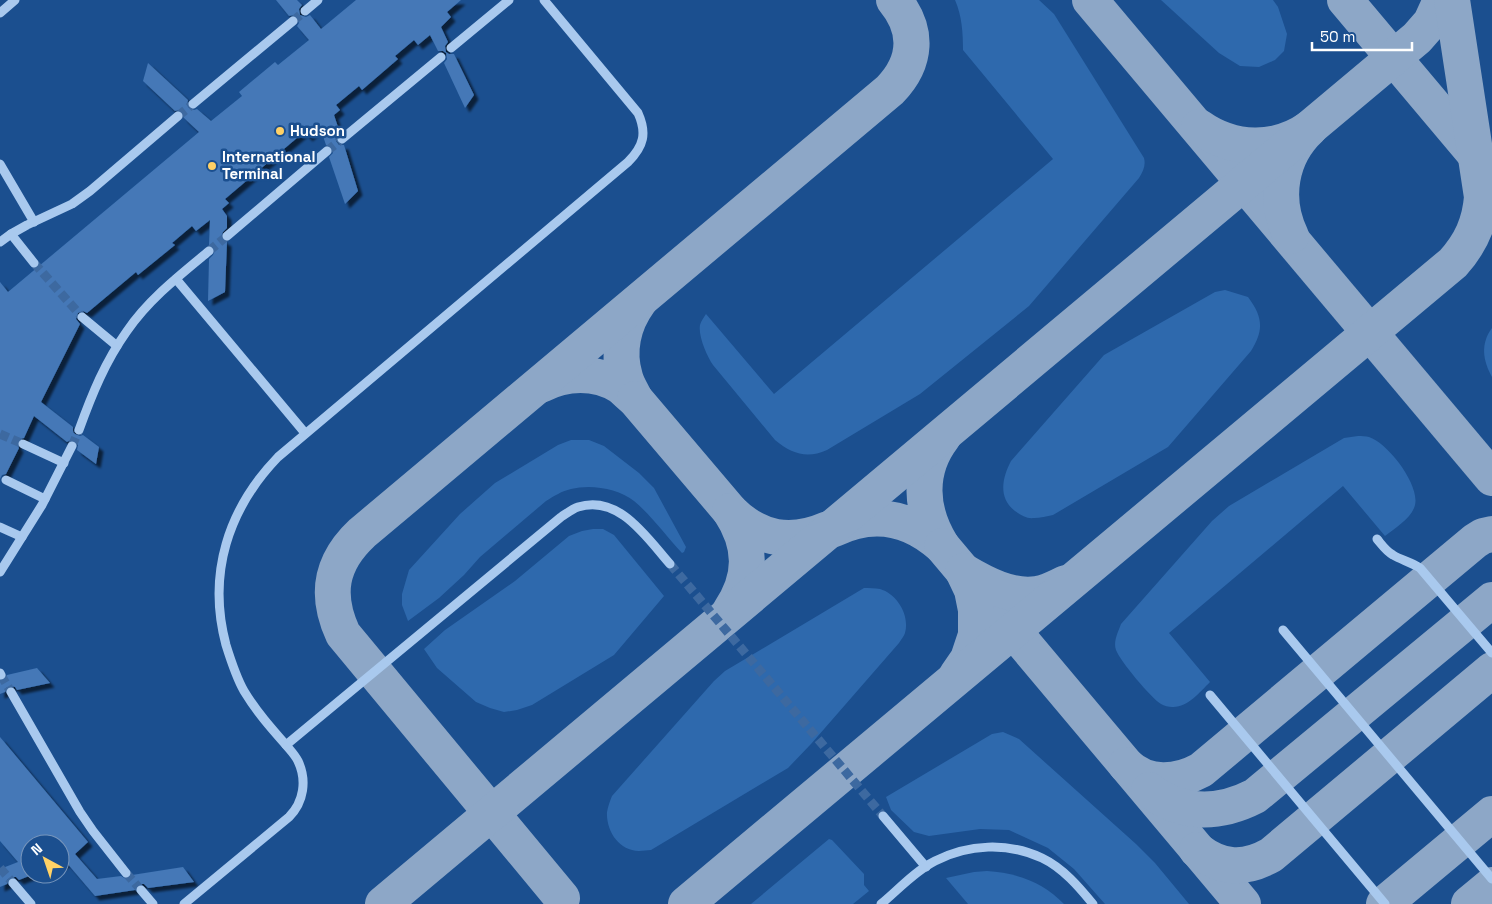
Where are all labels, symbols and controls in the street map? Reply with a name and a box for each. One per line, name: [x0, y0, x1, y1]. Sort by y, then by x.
scale bar: [1312, 20, 1412, 52]
text: 50 m: [1320, 27, 1355, 46]
place label: Hudson: [290, 121, 345, 140]
marker: Hudson: [274, 125, 286, 137]
place label: International Terminal: [222, 147, 315, 183]
marker: International Terminal: [206, 160, 218, 172]
north arrow: [20, 834, 70, 884]
text: N: [27, 839, 46, 859]

